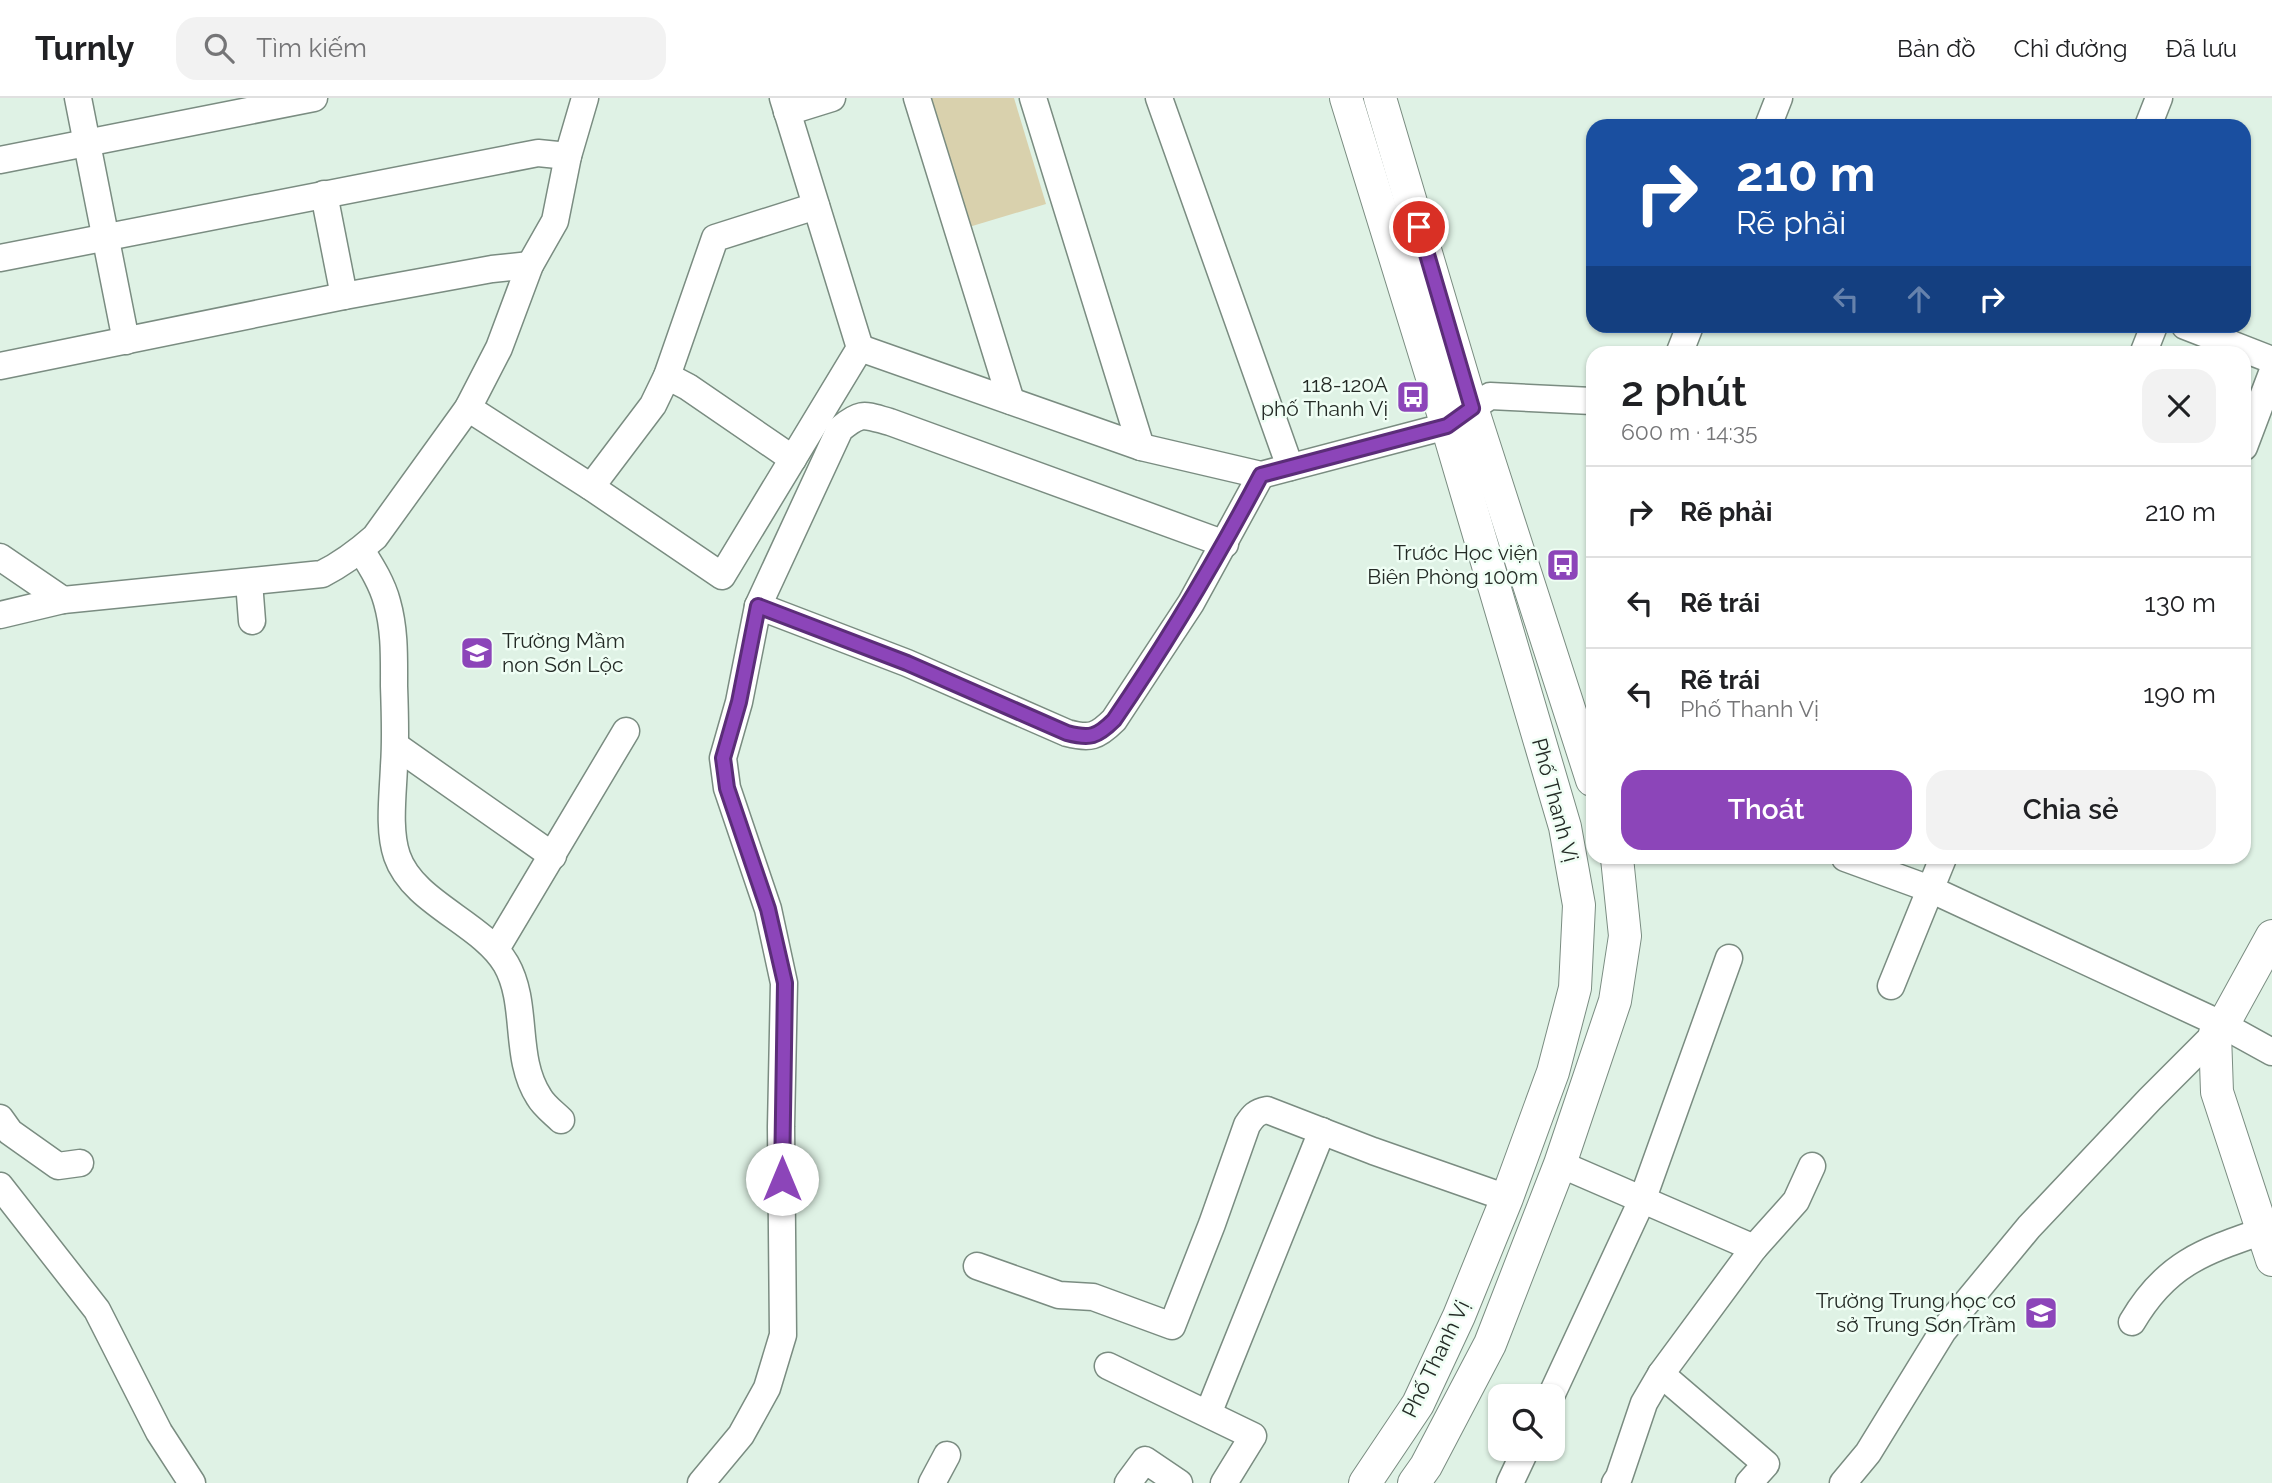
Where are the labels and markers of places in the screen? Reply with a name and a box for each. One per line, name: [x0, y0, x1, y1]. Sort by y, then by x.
pin: [1389, 197, 1449, 257]
place label: 118-120A phố Thanh Vị: [1261, 372, 1388, 421]
bus stop icon: 118-120A phố Thanh Vị: [1394, 378, 1432, 416]
place label: Trước Học viện Biên Phòng 100m: [1367, 540, 1538, 589]
bus stop icon: Trước Học viện Biên Phòng 100m: [1544, 546, 1582, 584]
place label: Trường Mầm non Sơn Lộc: [502, 628, 625, 677]
school or university icon: Trường Mầm non Sơn Lộc: [458, 634, 496, 672]
place label: Trường Trung học cơ sở Trung Sơn Trầm: [1816, 1288, 2016, 1337]
school or university icon: Trường Trung học cơ sở Trung Sơn Trầm: [2022, 1294, 2060, 1332]

